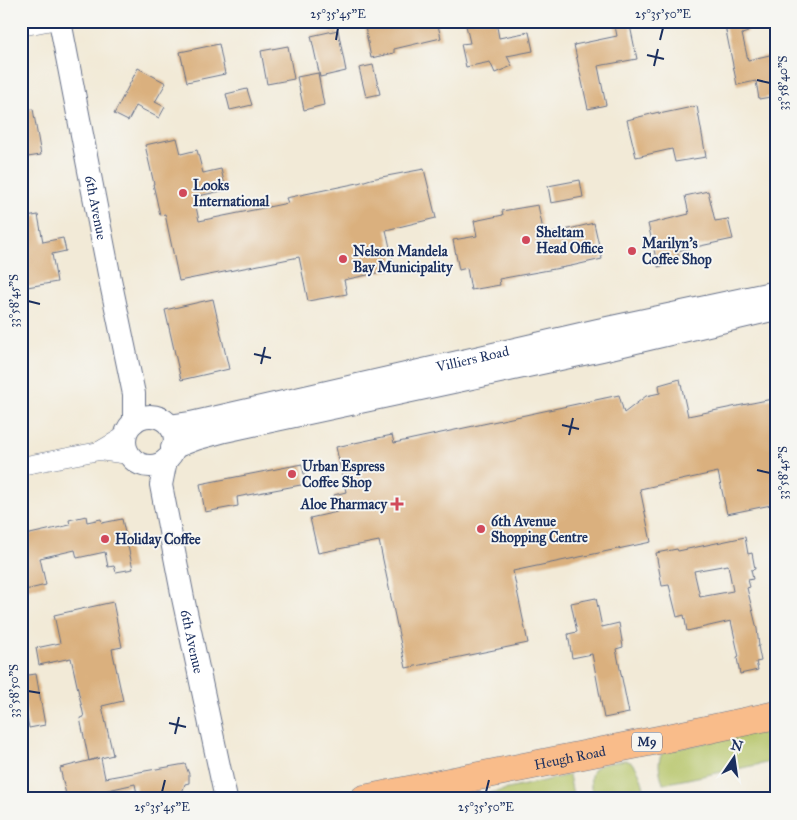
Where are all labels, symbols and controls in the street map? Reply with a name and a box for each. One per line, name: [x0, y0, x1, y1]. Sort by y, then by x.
text: 25°35'45"E: [310, 7, 366, 21]
text: 25°35'50"E: [635, 7, 691, 21]
text: 33°58'40"S: [776, 55, 790, 111]
street label: 6th Avenue: [81, 174, 110, 241]
place label: Looks International: [193, 177, 270, 210]
marker: Looks International: [177, 187, 189, 199]
place label: Sheltam Head Office: [536, 224, 603, 257]
marker: Sheltam Head Office: [520, 234, 532, 246]
place label: Marilyn's Coffee Shop: [642, 235, 712, 269]
place label: Nelson Mandela Bay Municipality: [353, 243, 454, 277]
marker: Marilyn's Coffee Shop: [626, 245, 638, 257]
marker: Nelson Mandela Bay Municipality: [337, 253, 349, 265]
text: 33°58'45"S: [7, 274, 21, 328]
street label: Villiers Road: [434, 343, 511, 376]
text: 33°58'45"S: [776, 446, 790, 500]
place label: Urban Espress Coffee Shop: [302, 458, 385, 492]
marker: Urban Espress Coffee Shop: [286, 468, 298, 480]
place label: Aloe Pharmacy: [300, 496, 388, 514]
marker: Aloe Pharmacy: [391, 498, 403, 510]
place label: 6th Avenue Shopping Centre: [491, 513, 588, 547]
marker: 6th Avenue Shopping Centre: [475, 523, 487, 535]
place label: Holiday Coffee: [115, 531, 201, 549]
marker: Holiday Coffee: [99, 533, 111, 545]
street label: 6th Avenue: [177, 608, 207, 675]
text: 33°58'50"S: [7, 664, 21, 718]
road number: M9: [632, 732, 662, 752]
north arrow: [710, 732, 760, 782]
text: N: [729, 736, 745, 755]
street label: Heugh Road: [533, 743, 607, 774]
text: 25°35'45"E: [134, 800, 190, 814]
text: 25°35'50"E: [458, 800, 514, 814]

